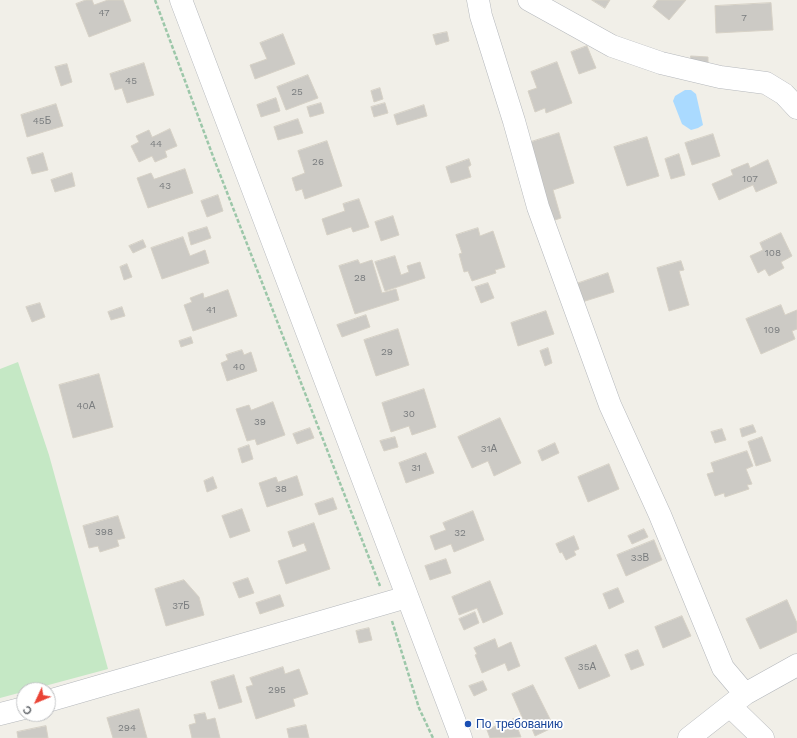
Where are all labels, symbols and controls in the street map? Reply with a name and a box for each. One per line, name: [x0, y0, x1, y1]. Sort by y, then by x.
house number: 47: [98, 7, 110, 19]
house number: 7: [741, 12, 747, 24]
house number: 45: [125, 75, 137, 87]
house number: 25: [291, 86, 303, 98]
house number: 45Б: [33, 115, 51, 127]
house number: 44: [150, 138, 162, 150]
house number: 26: [312, 156, 324, 168]
house number: 107: [742, 173, 758, 185]
house number: 43: [159, 180, 171, 192]
house number: 108: [765, 247, 781, 259]
house number: 28: [354, 272, 366, 284]
house number: 41: [206, 304, 216, 316]
house number: 109: [764, 324, 780, 336]
house number: 29: [381, 346, 393, 358]
house number: 40: [233, 361, 245, 373]
house number: 40А: [77, 400, 95, 412]
house number: 30: [403, 408, 415, 420]
house number: 39: [254, 416, 266, 428]
house number: 31А: [481, 443, 497, 455]
house number: 31: [411, 462, 421, 474]
house number: 38: [275, 483, 287, 495]
house number: 398: [95, 526, 113, 538]
house number: 32: [454, 527, 466, 539]
house number: 33В: [631, 552, 649, 564]
house number: 37Б: [172, 600, 190, 612]
house number: 35А: [578, 661, 596, 673]
north arrow: [16, 682, 56, 722]
house number: 295: [268, 684, 286, 696]
text: С: [20, 703, 35, 717]
place label: По требованию: [476, 717, 563, 731]
marker: По требованию: [463, 719, 473, 729]
house number: 294: [118, 722, 136, 734]

